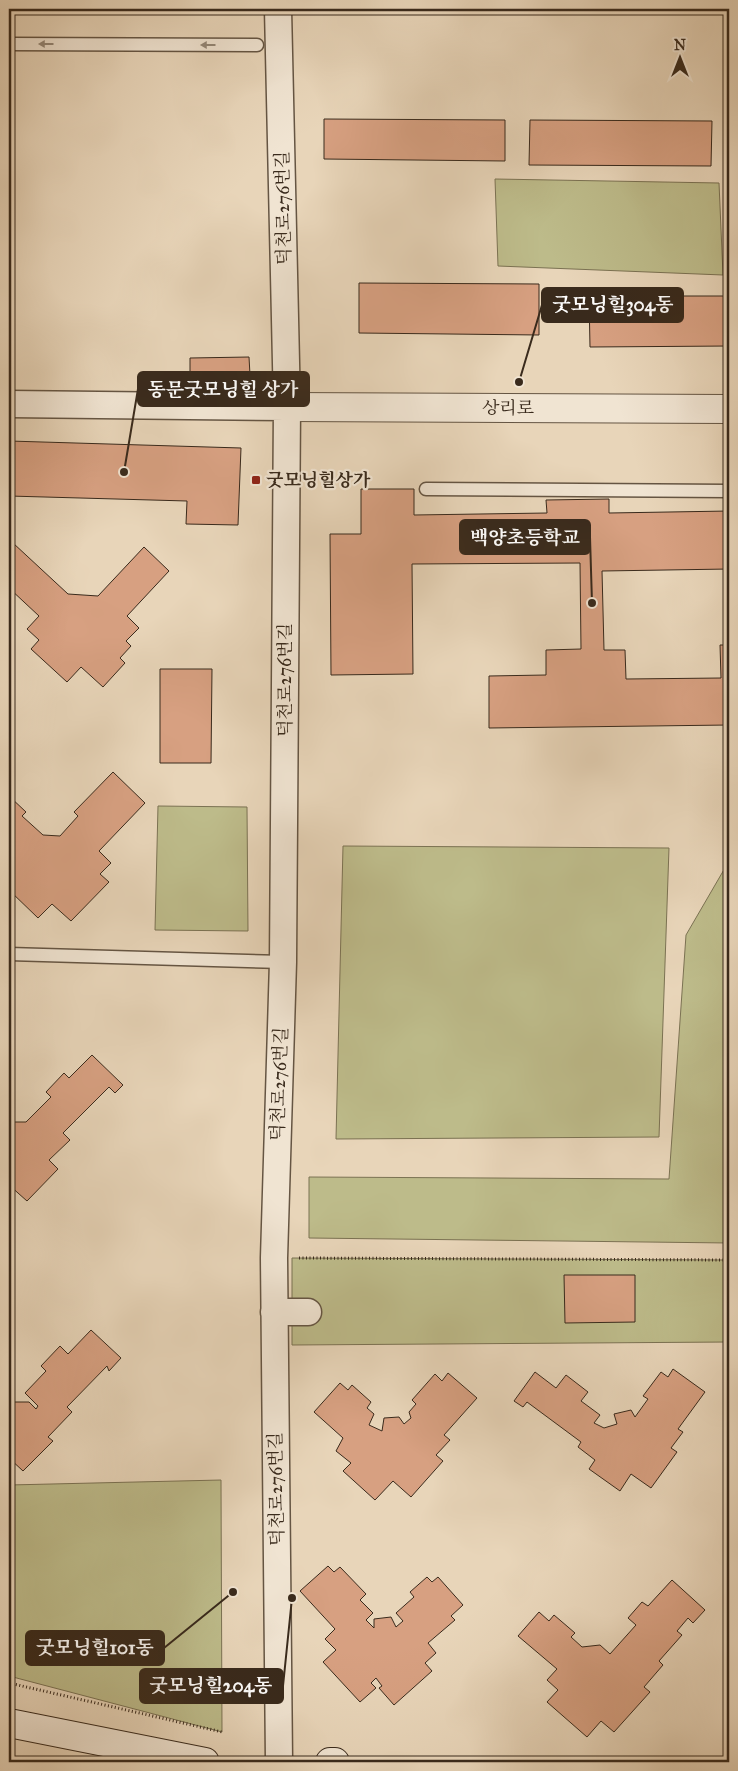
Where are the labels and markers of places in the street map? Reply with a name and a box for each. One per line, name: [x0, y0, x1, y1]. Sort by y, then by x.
callout: 굿모닝힐304동: [542, 288, 683, 322]
callout: 동문굿모닝힐 상가: [138, 372, 309, 406]
place label: 굿모닝힐상가: [266, 469, 371, 491]
marker: 굿모닝힐상가: [250, 474, 262, 486]
callout: 백양초등학교: [460, 520, 590, 554]
callout: 굿모닝힐101동: [26, 1631, 164, 1665]
callout: 굿모닝힐204동: [140, 1669, 283, 1703]

